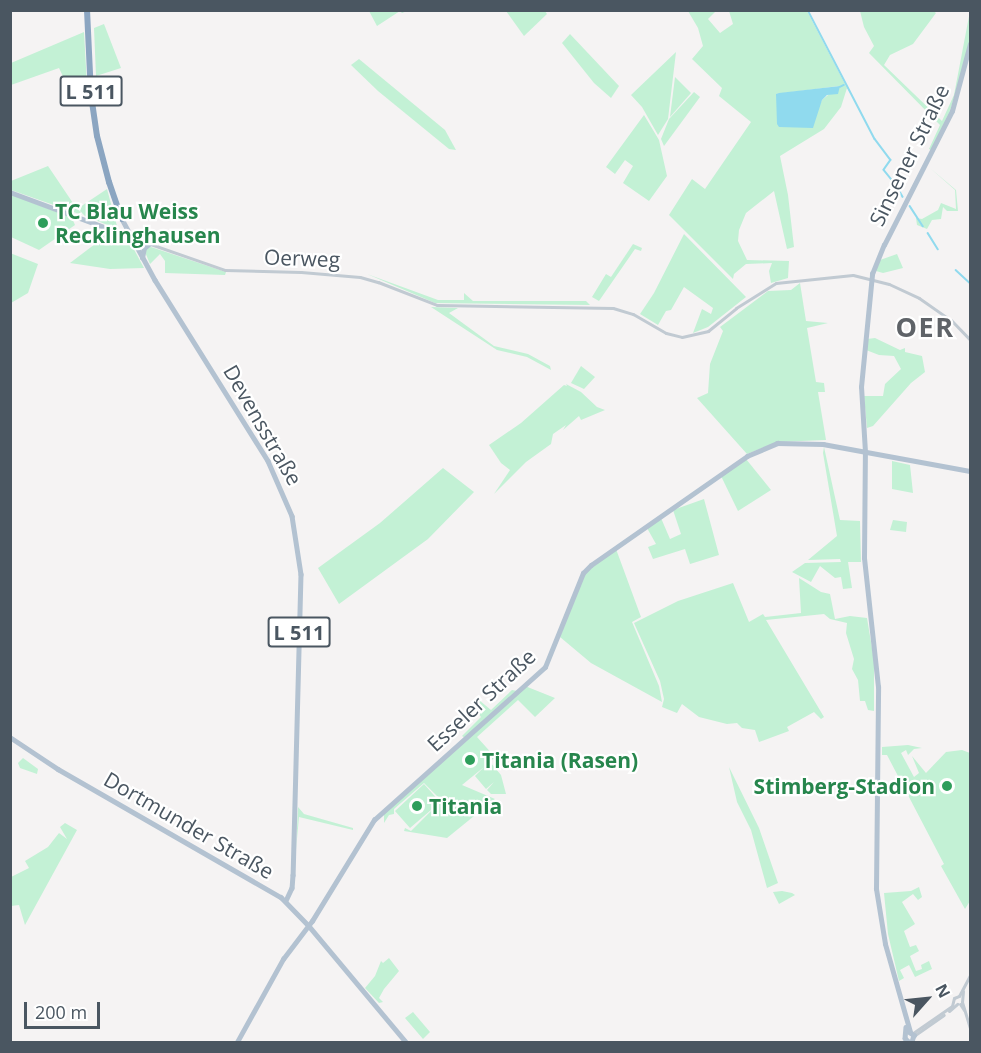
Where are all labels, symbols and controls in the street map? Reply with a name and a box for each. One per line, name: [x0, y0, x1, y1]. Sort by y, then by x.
road number: L 511: [60, 74, 122, 108]
street label: Sinsener Straße: [864, 80, 954, 230]
place label: TC Blau Weiss Recklinghausen: [55, 198, 221, 248]
marker: TC Blau Weiss Recklinghausen: [36, 216, 50, 230]
street label: Oerweg: [263, 244, 341, 272]
district label: OER: [896, 311, 954, 343]
street label: Devensstraße: [218, 360, 308, 490]
road number: L 511: [268, 615, 330, 649]
street label: Esseler Straße: [422, 643, 540, 757]
place label: Titania (Rasen): [482, 747, 638, 773]
marker: Titania (Rasen): [463, 753, 477, 767]
street label: Dortmunder Straße: [100, 766, 278, 884]
place label: Stimberg-Stadion: [754, 773, 935, 799]
marker: Stimberg-Stadion: [940, 779, 954, 793]
place label: Titania: [429, 793, 502, 819]
marker: Titania: [410, 799, 424, 813]
north arrow: [897, 969, 957, 1029]
text: N: [930, 980, 956, 1002]
scale bar: [27, 990, 104, 1028]
text: 200 m: [35, 1000, 87, 1024]

